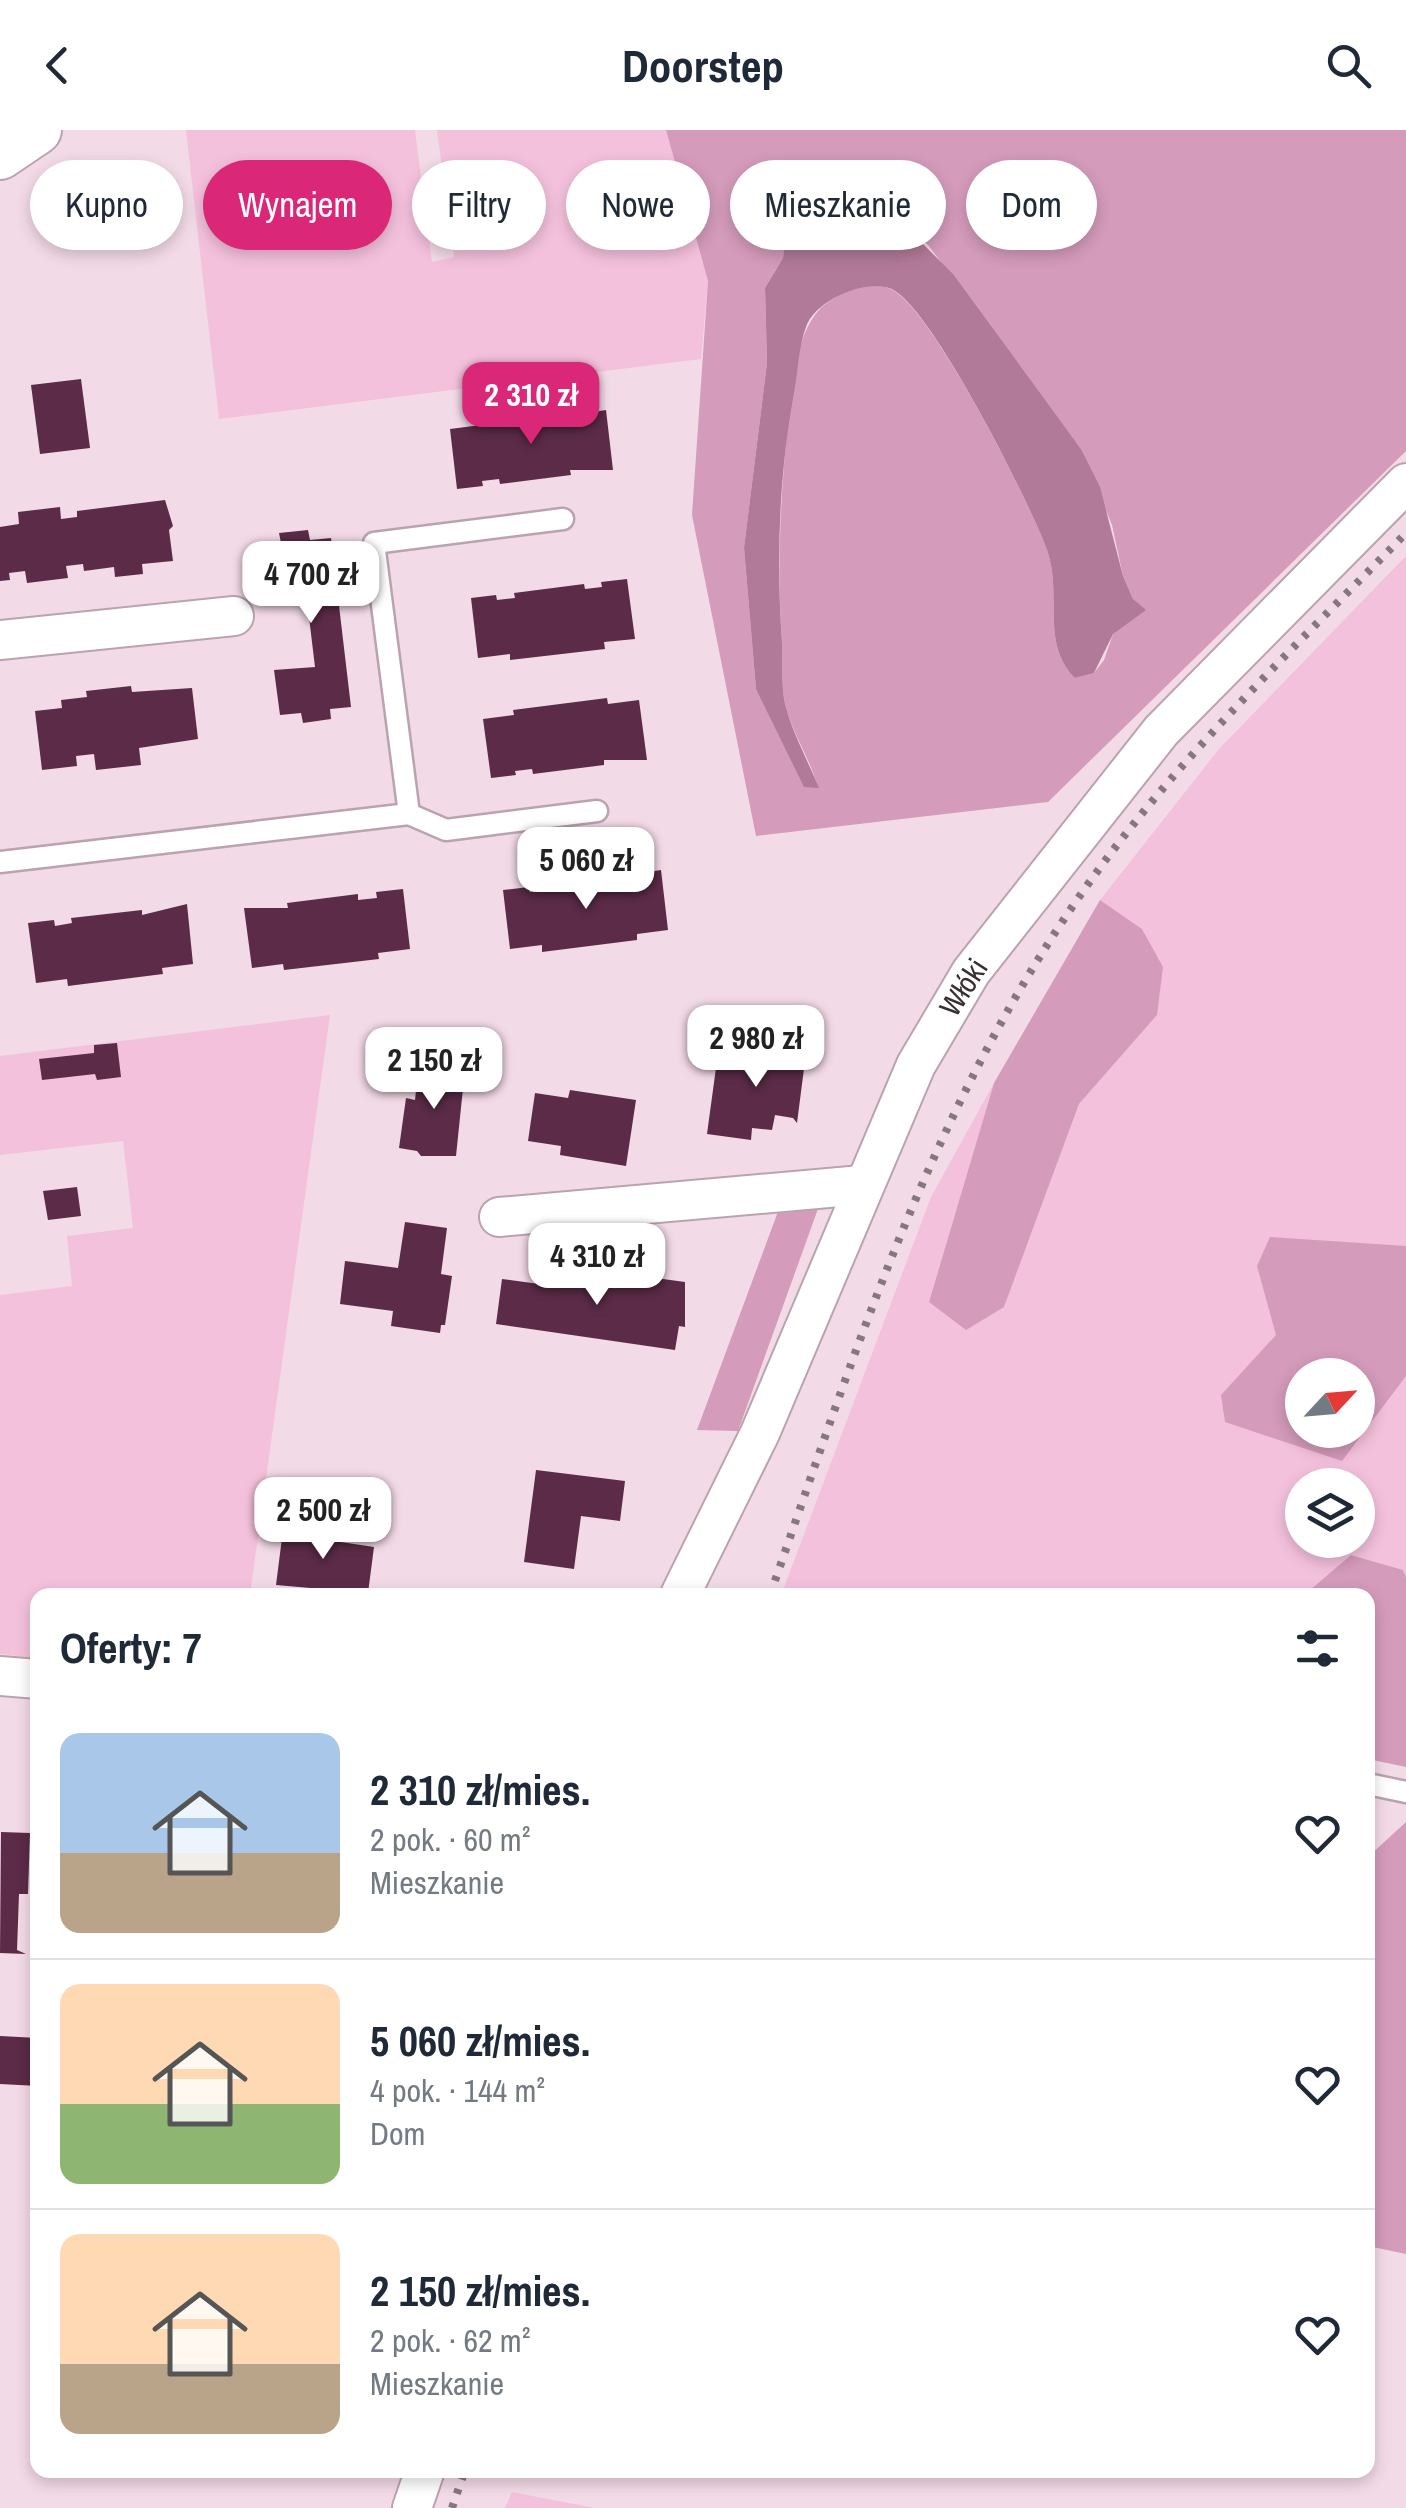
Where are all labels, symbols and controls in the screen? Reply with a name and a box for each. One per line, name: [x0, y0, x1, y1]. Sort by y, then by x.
text: Doorstep: [622, 35, 784, 96]
icon: back: [30, 38, 85, 93]
icon: search: [1321, 38, 1376, 93]
chip: Kupno: [30, 160, 183, 250]
chip: Wynajem: [203, 160, 392, 250]
chip: Filtry: [412, 160, 546, 250]
chip: Nowe: [566, 160, 710, 250]
chip: Mieszkanie: [730, 160, 946, 250]
chip: Dom: [966, 160, 1097, 250]
pin: 2 310 zł: [428, 362, 634, 447]
text: 2 310 zł: [484, 373, 578, 416]
pin: 4 700 zł: [208, 541, 414, 626]
text: 4 700 zł: [264, 552, 358, 595]
pin: 5 060 zł: [483, 827, 689, 912]
text: 5 060 zł: [539, 838, 633, 881]
street label: Włóki: [929, 950, 997, 1024]
pin: 2 980 zł: [653, 1005, 859, 1090]
text: 2 980 zł: [709, 1016, 803, 1059]
pin: 2 150 zł: [331, 1027, 537, 1112]
text: 2 150 zł: [387, 1038, 481, 1081]
pin: 4 310 zł: [494, 1223, 700, 1308]
text: 4 310 zł: [550, 1234, 644, 1277]
north arrow: [1285, 1358, 1375, 1448]
map controls: [1285, 1358, 1375, 1558]
button: layers: [1285, 1468, 1375, 1558]
pin: 2 500 zł: [220, 1477, 426, 1562]
text: 2 500 zł: [276, 1488, 370, 1531]
text: Oferty: 7: [60, 1620, 202, 1676]
icon: filters: [1290, 1621, 1345, 1676]
text: 2 310 zł/mies.: [370, 1762, 590, 1818]
icon: home: [140, 1773, 260, 1893]
icon: heart: [1290, 1806, 1345, 1861]
text: 2 pok. · 60 m²: [370, 1818, 530, 1861]
text: Mieszkanie: [370, 1861, 504, 1904]
text: 5 060 zł/mies.: [370, 2013, 590, 2069]
icon: home: [140, 2024, 260, 2144]
icon: heart: [1290, 2057, 1345, 2112]
text: 4 pok. · 144 m²: [370, 2069, 545, 2112]
text: Dom: [370, 2112, 425, 2155]
text: 2 150 zł/mies.: [370, 2263, 590, 2319]
icon: home: [140, 2274, 260, 2394]
icon: heart: [1290, 2307, 1345, 2362]
text: 2 pok. · 62 m²: [370, 2319, 530, 2362]
text: Mieszkanie: [370, 2362, 504, 2405]

